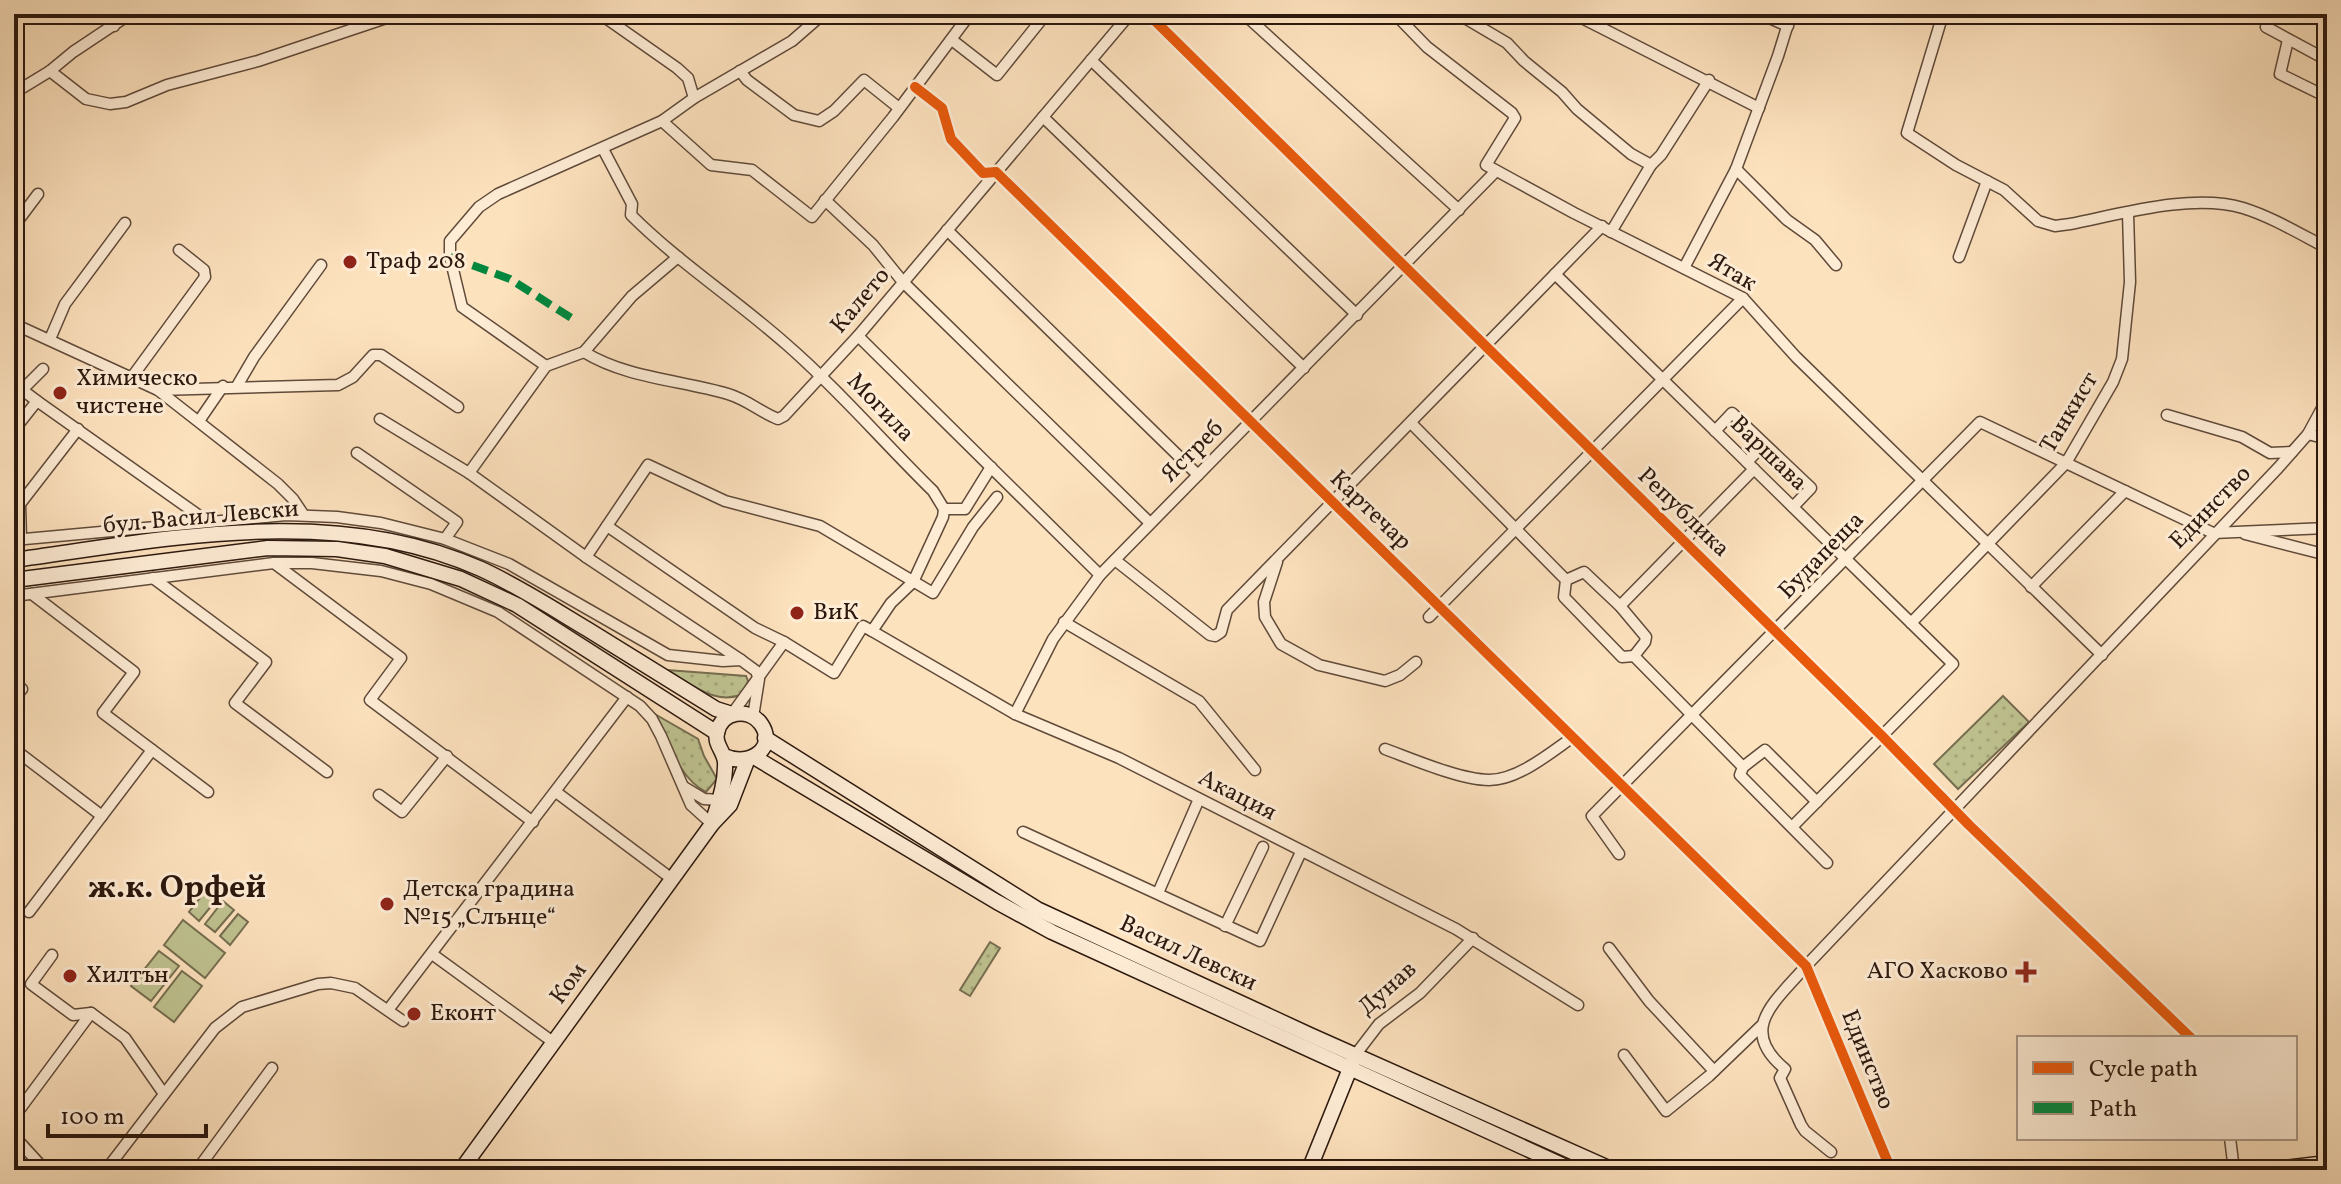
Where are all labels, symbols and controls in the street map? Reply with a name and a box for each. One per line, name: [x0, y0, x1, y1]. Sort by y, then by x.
place label: Траф 208: [366, 245, 466, 279]
street label: Ятак: [1701, 245, 1763, 301]
marker: Траф 208: [341, 253, 359, 271]
street label: Калето: [823, 260, 899, 342]
place label: Химическо чистене: [76, 362, 198, 424]
street label: Могила: [838, 366, 922, 450]
street label: Танкист: [2032, 366, 2108, 460]
marker: Химическо чистене: [51, 384, 69, 402]
street label: Варшава: [1722, 408, 1814, 500]
street label: Ястреб: [1154, 413, 1232, 491]
street label: Единство: [2162, 458, 2260, 558]
street label: Република: [1629, 460, 1737, 566]
street label: Картечар: [1321, 463, 1419, 559]
street label: бул. Васил Левски: [102, 493, 300, 543]
street label: Будапеща: [1771, 504, 1873, 608]
place label: ВиК: [813, 596, 859, 630]
marker: ВиК: [788, 604, 806, 622]
street label: Акация: [1192, 762, 1282, 830]
district label: ж.к. Орфей: [88, 867, 266, 911]
place label: Детска градина №15 „Слънце“: [403, 873, 575, 935]
marker: Детска градина №15 „Слънце“: [378, 895, 396, 913]
street label: Васил Левски: [1114, 907, 1262, 1001]
street label: Дунав: [1351, 953, 1425, 1025]
place label: АГО Хасково: [1867, 955, 2008, 989]
street label: Ком: [542, 956, 596, 1012]
place label: Хилтън: [86, 959, 169, 993]
marker: АГО Хасково: [2015, 961, 2037, 983]
marker: Хилтън: [61, 967, 79, 985]
place label: Еконт: [430, 997, 496, 1031]
marker: Еконт: [405, 1005, 423, 1023]
street label: Единство: [1832, 1005, 1902, 1115]
legend: [2017, 1036, 2297, 1140]
text: Cycle path: [2089, 1053, 2198, 1087]
scale bar: [48, 1088, 206, 1138]
text: Path: [2089, 1093, 2137, 1127]
text: 100 m: [60, 1101, 125, 1135]

